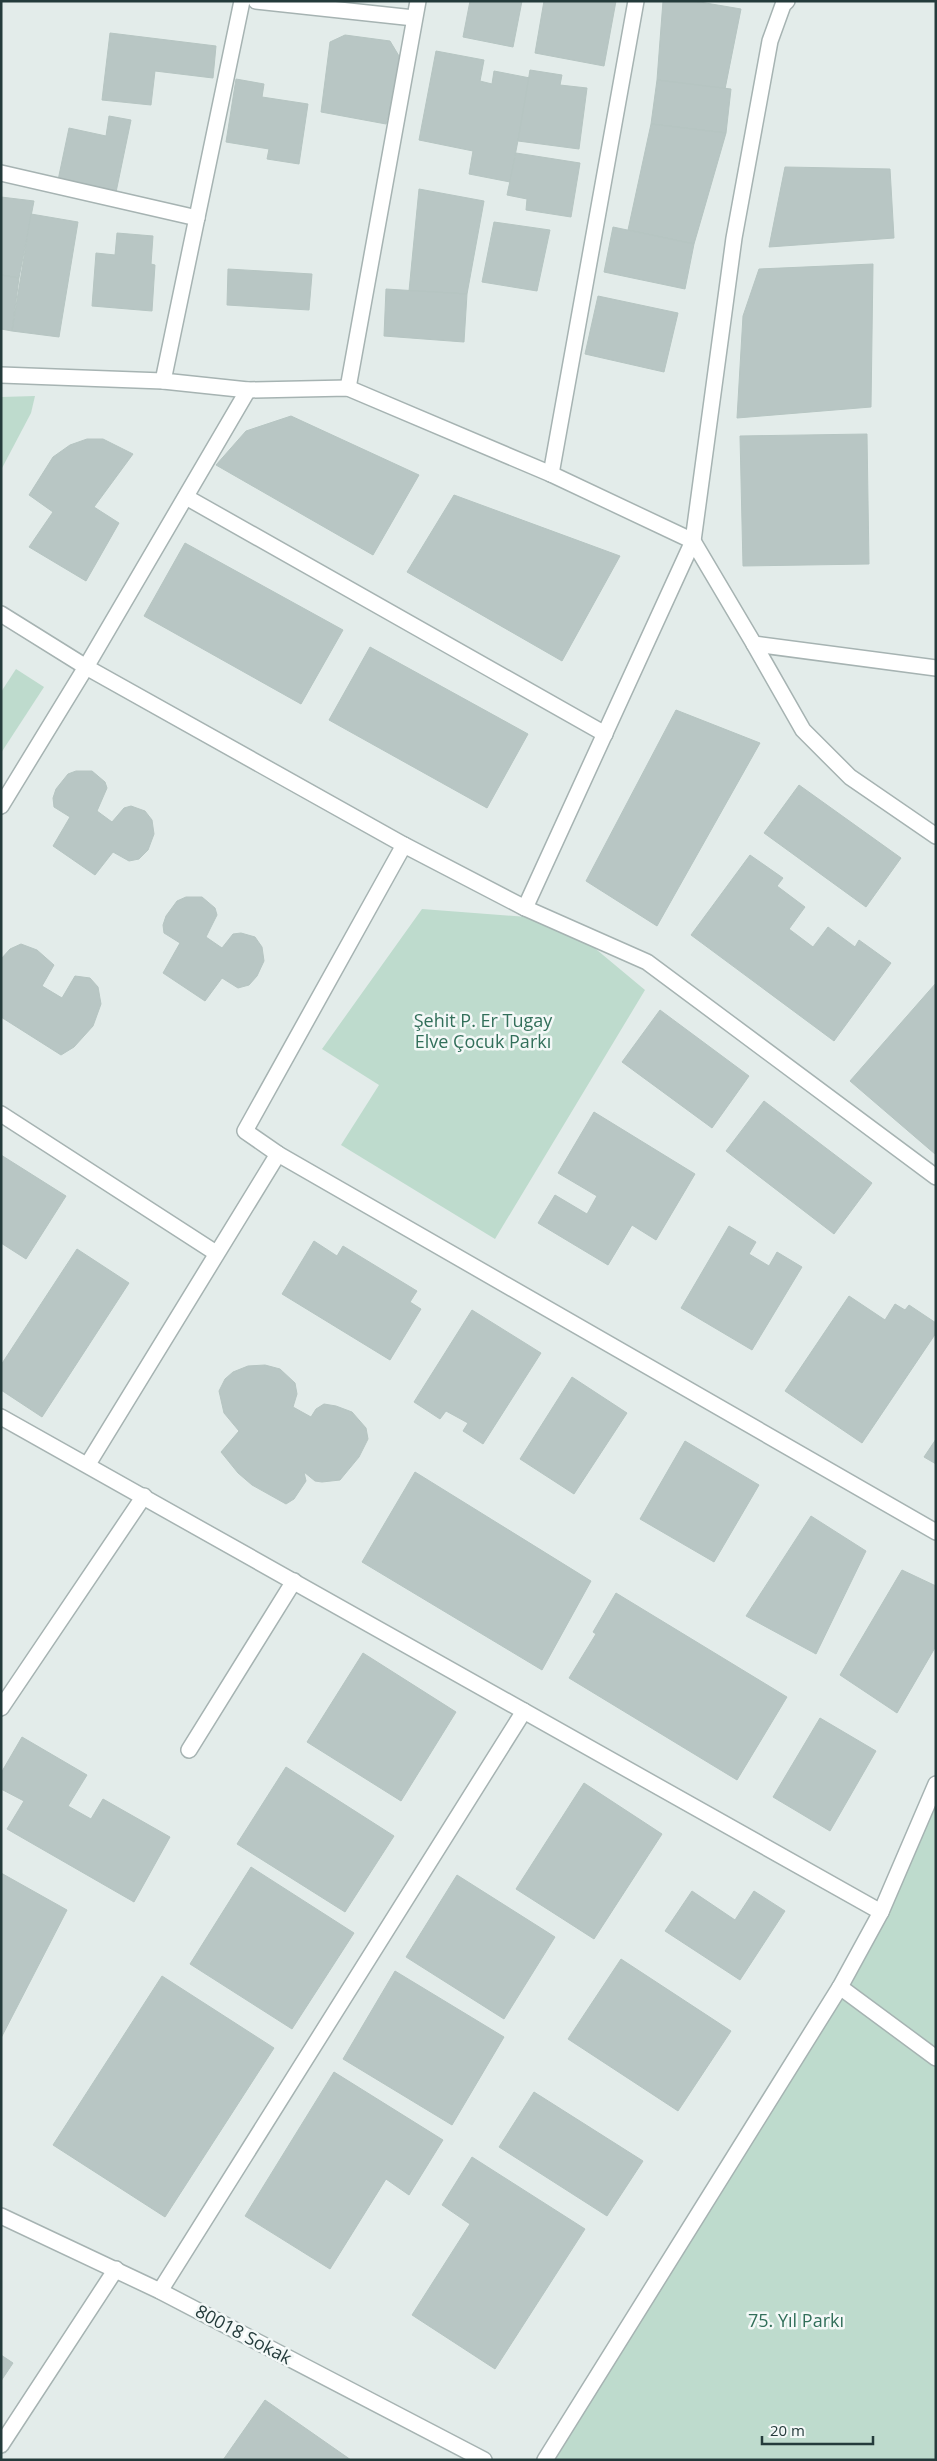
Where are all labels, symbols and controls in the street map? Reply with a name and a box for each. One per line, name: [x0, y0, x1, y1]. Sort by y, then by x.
park label: Şehit P. Er Tugay Elve Çocuk Parkı: [414, 1008, 553, 1053]
street label: 80018 Sokak: [192, 2299, 297, 2370]
park label: 75. Yıl Parkı: [748, 2308, 844, 2332]
scale bar: [762, 2414, 873, 2446]
text: 20 m: [770, 2420, 805, 2440]

